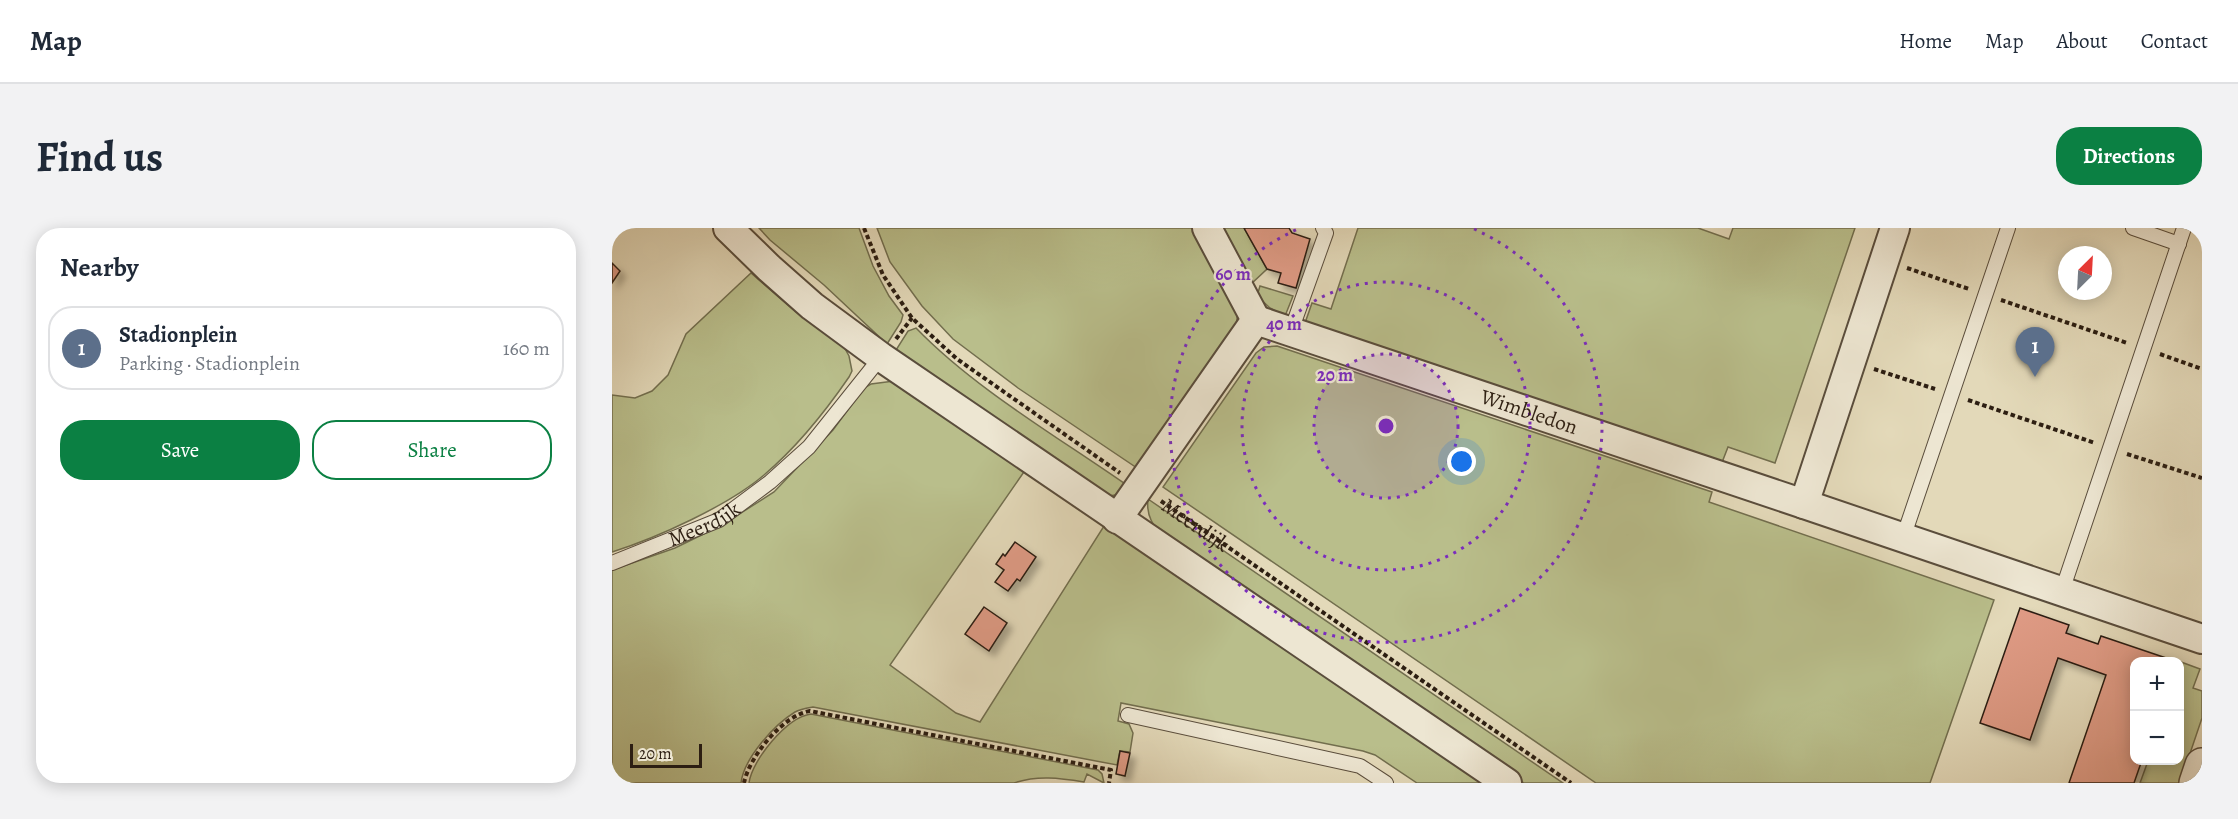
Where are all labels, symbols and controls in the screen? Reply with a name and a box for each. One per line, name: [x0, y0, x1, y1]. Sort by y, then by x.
text: Map: [30, 22, 82, 60]
text: Home: [1899, 27, 1952, 55]
text: Map: [1985, 27, 2023, 55]
text: About: [2056, 27, 2108, 55]
text: Contact: [2141, 27, 2208, 55]
button: Directions: [2056, 127, 2202, 185]
text: Find us: [36, 128, 163, 185]
north arrow: [2058, 246, 2112, 300]
text: Nearby: [60, 250, 139, 285]
text: 60 m: [1215, 262, 1251, 286]
text: 40 m: [1266, 312, 1302, 336]
text: Stadionplein: [119, 320, 237, 350]
pin: 1: [2016, 328, 2054, 377]
text: 1: [78, 335, 85, 362]
text: 160 m: [503, 335, 550, 362]
text: Parking · Stadionplein: [119, 350, 300, 377]
text: 20 m: [1317, 363, 1353, 387]
street label: Wimbledon: [1476, 382, 1581, 441]
centre of rings: [1376, 416, 1396, 436]
button: Save: [60, 420, 300, 480]
button: Share: [312, 420, 552, 480]
your location: [1447, 447, 1476, 476]
street label: Meerdijk: [1156, 491, 1236, 558]
street label: Meerdijk: [664, 495, 746, 553]
map controls: [2130, 657, 2184, 765]
button: +: [2130, 657, 2184, 711]
button: −: [2130, 711, 2184, 765]
scale bar: [630, 741, 702, 768]
text: 20 m: [639, 743, 672, 765]

